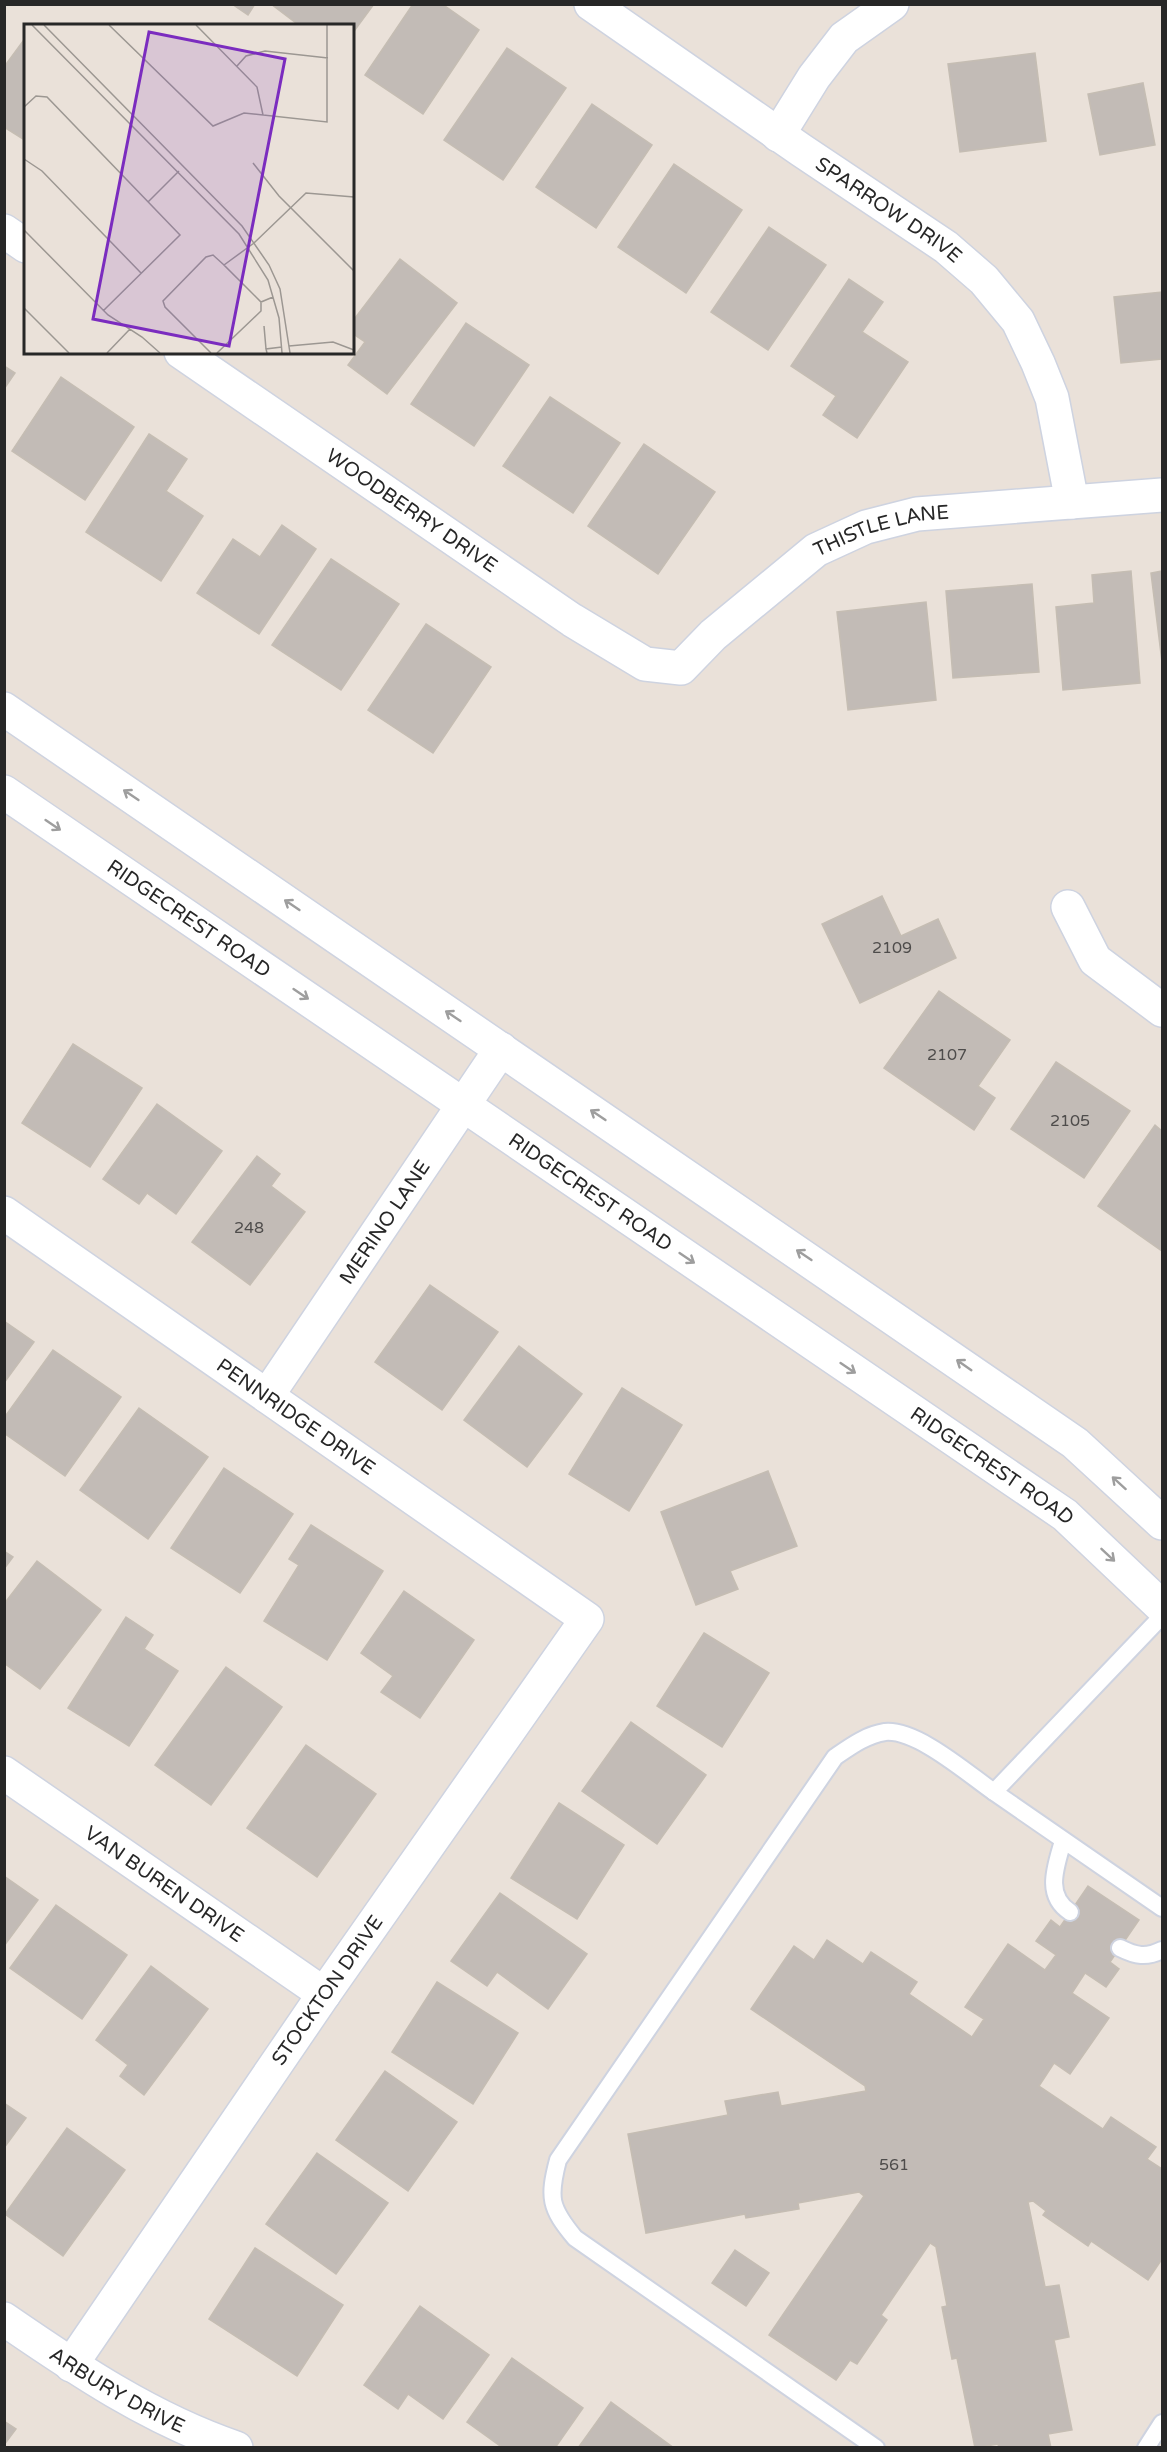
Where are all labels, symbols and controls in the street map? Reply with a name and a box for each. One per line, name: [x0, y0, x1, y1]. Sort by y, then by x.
inset map: [24, 24, 354, 354]
street label: SPARROW DRIVE: [811, 152, 967, 268]
street label: WOODBERRY DRIVE: [321, 444, 502, 578]
street label: THISTLE LANE: [810, 501, 950, 562]
one-way arrow: [123, 789, 140, 801]
one-way arrow: [44, 819, 60, 831]
street label: RIDGECREST ROAD: [102, 855, 275, 983]
one-way arrow: [284, 899, 301, 911]
house number: 2109: [872, 938, 912, 958]
one-way arrow: [292, 988, 308, 1000]
one-way arrow: [445, 1010, 462, 1022]
house number: 2107: [927, 1045, 967, 1065]
one-way arrow: [590, 1109, 607, 1121]
house number: 2105: [1050, 1111, 1090, 1131]
street label: RIDGECREST ROAD: [504, 1128, 677, 1257]
street label: MERINO LANE: [335, 1156, 436, 1289]
house number: 248: [234, 1218, 264, 1238]
one-way arrow: [796, 1249, 812, 1261]
one-way arrow: [678, 1252, 695, 1264]
street label: PENNRIDGE DRIVE: [212, 1354, 380, 1481]
one-way arrow: [957, 1359, 973, 1371]
one-way arrow: [840, 1362, 856, 1374]
street label: RIDGECREST ROAD: [905, 1402, 1079, 1530]
one-way arrow: [1112, 1476, 1127, 1490]
one-way arrow: [1100, 1548, 1115, 1562]
street label: VAN BUREN DRIVE: [80, 1821, 248, 1948]
street label: STOCKTON DRIVE: [267, 1911, 389, 2070]
house number: 561: [879, 2155, 909, 2175]
street label: ARBURY DRIVE: [45, 2342, 188, 2439]

